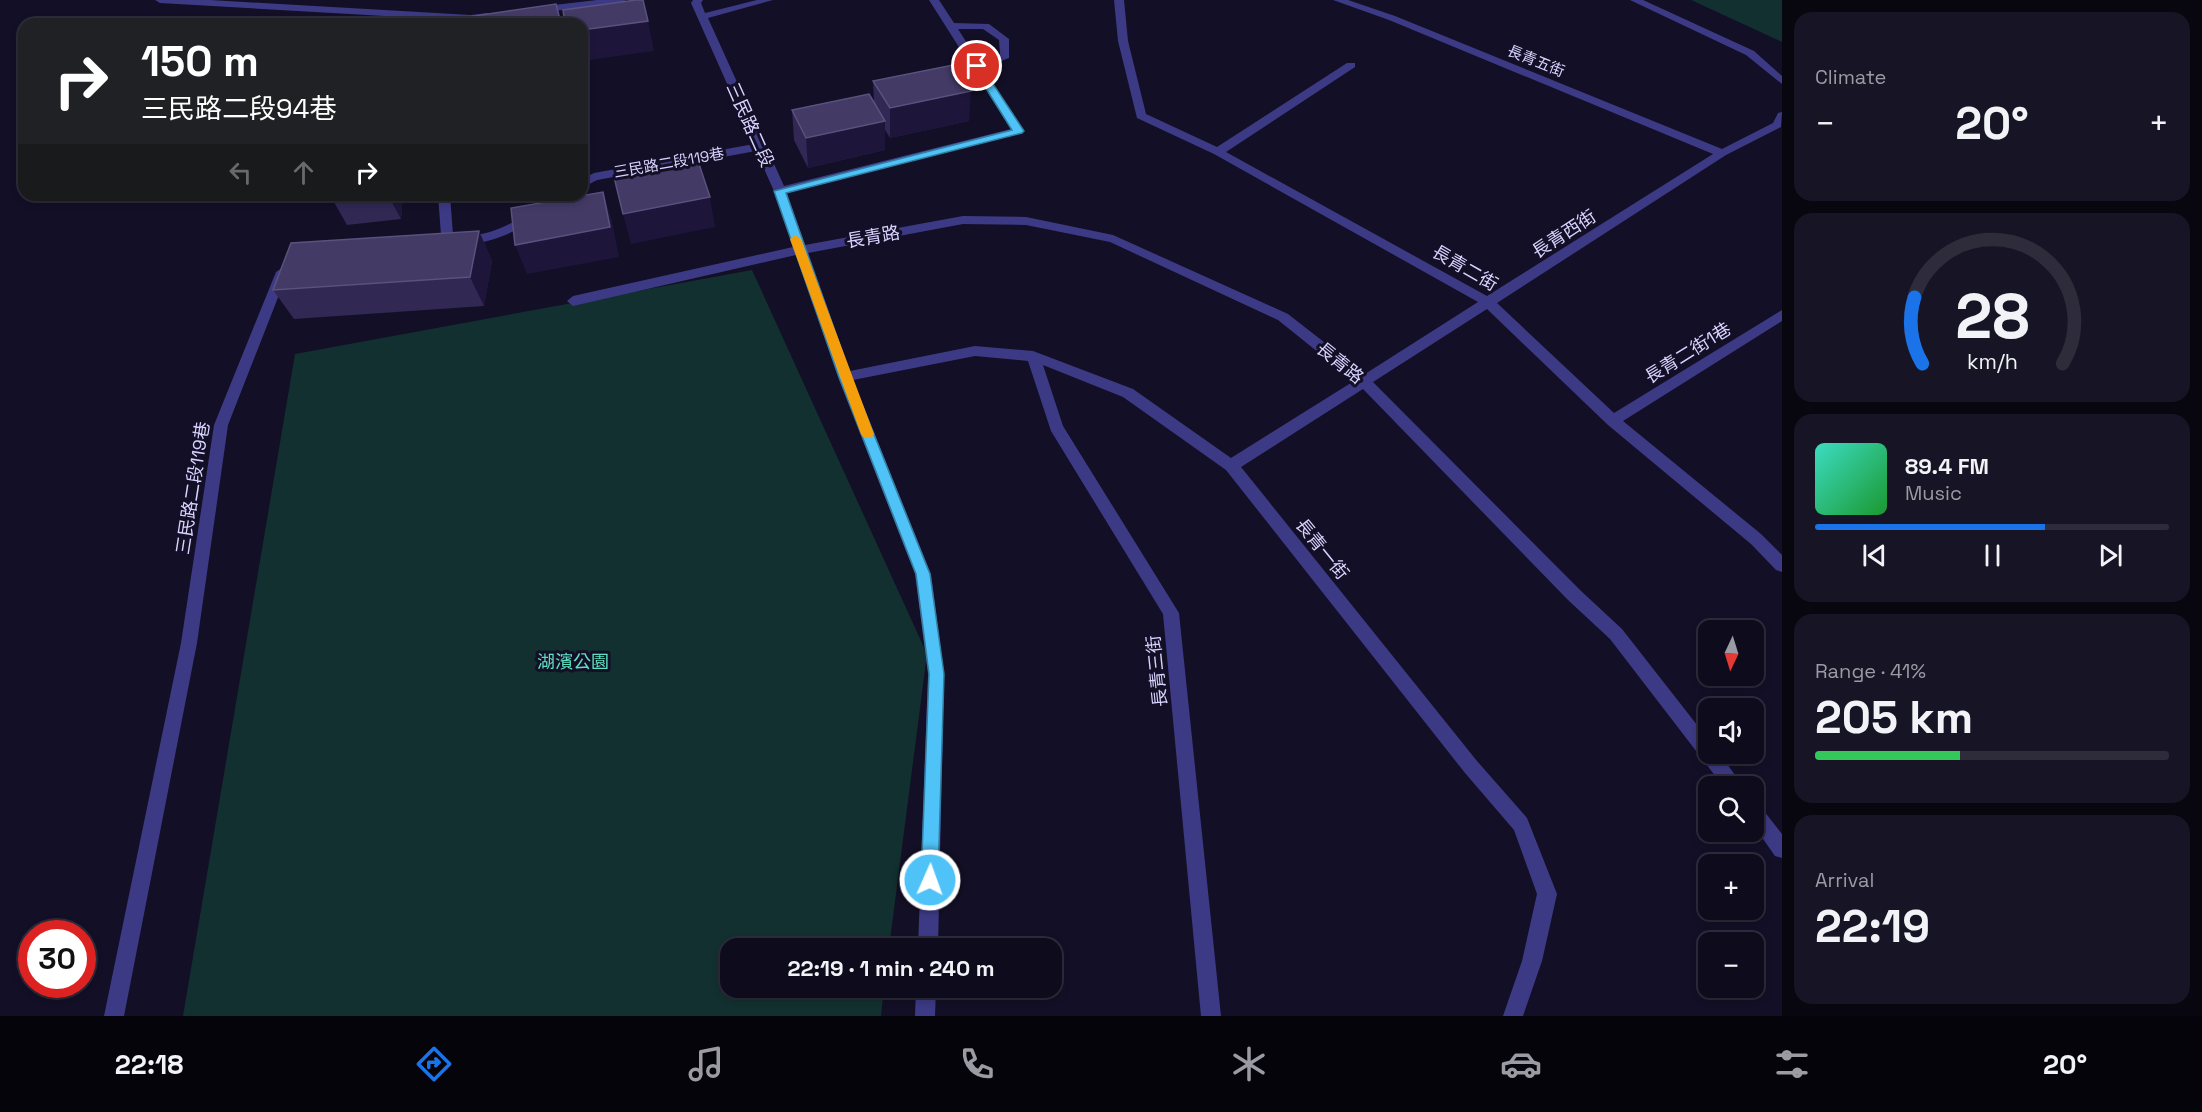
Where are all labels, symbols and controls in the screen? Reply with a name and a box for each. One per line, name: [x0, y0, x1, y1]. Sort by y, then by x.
text: 150 m: [141, 35, 259, 88]
pin: [951, 40, 1002, 91]
street label: 長青五街: [1505, 40, 1568, 81]
icon: right: [42, 42, 120, 120]
icon: arrive: [960, 49, 993, 82]
text: Climate: [1815, 64, 1886, 90]
street label: 三民路二段: [722, 79, 779, 171]
text: 三民路二段94巷: [141, 91, 336, 126]
text: 20°: [1955, 95, 2029, 152]
text: −: [1815, 103, 1835, 145]
text: +: [2149, 103, 2169, 145]
street label: 三民路二段119巷: [612, 143, 726, 182]
icon: left: [224, 156, 257, 189]
icon: ahead: [287, 156, 320, 189]
icon: right: [350, 156, 383, 189]
street label: 長青西街: [1527, 204, 1600, 263]
street label: 長青路: [844, 220, 901, 253]
street label: 長青二街: [1428, 240, 1502, 296]
text: 28: [1955, 277, 2029, 356]
street label: 長青二街1巷: [1640, 317, 1735, 388]
street label: 長青路: [1312, 337, 1369, 389]
text: km/h: [1966, 349, 2018, 376]
street label: 三民路二段119巷: [171, 420, 214, 556]
text: 89.4 FM: [1905, 452, 1989, 480]
text: Music: [1905, 480, 1962, 506]
street label: 長青一街: [1291, 513, 1354, 584]
icon: previous: [1858, 539, 1891, 572]
icon: pause: [1976, 539, 2009, 572]
icon: next: [2094, 539, 2127, 572]
north arrow: [1698, 620, 1764, 686]
map controls: [1698, 620, 1764, 998]
street label: 長青三街: [1141, 634, 1172, 708]
park label: 湖濱公園: [537, 650, 609, 673]
text: Range · 41%: [1815, 658, 1926, 684]
text: 205 km: [1815, 689, 1973, 746]
button: sound: [1698, 698, 1764, 764]
button: search: [1698, 776, 1764, 842]
position arrow: [898, 848, 962, 912]
button: +: [1698, 854, 1764, 920]
text: Arrival: [1815, 867, 1874, 893]
text: 22:19: [1815, 898, 1930, 955]
speed limit sign: 30: [18, 920, 96, 998]
button: −: [1698, 932, 1764, 998]
text: 22:19 · 1 min · 240 m: [787, 954, 995, 982]
icon: directions: [413, 1043, 455, 1085]
icon: music: [685, 1043, 727, 1085]
icon: phone: [956, 1043, 998, 1085]
icon: climate: [1228, 1043, 1270, 1085]
icon: car: [1500, 1043, 1542, 1085]
icon: filters: [1771, 1043, 1813, 1085]
text: 22:18: [115, 1047, 183, 1082]
text: 20°: [2043, 1047, 2087, 1082]

